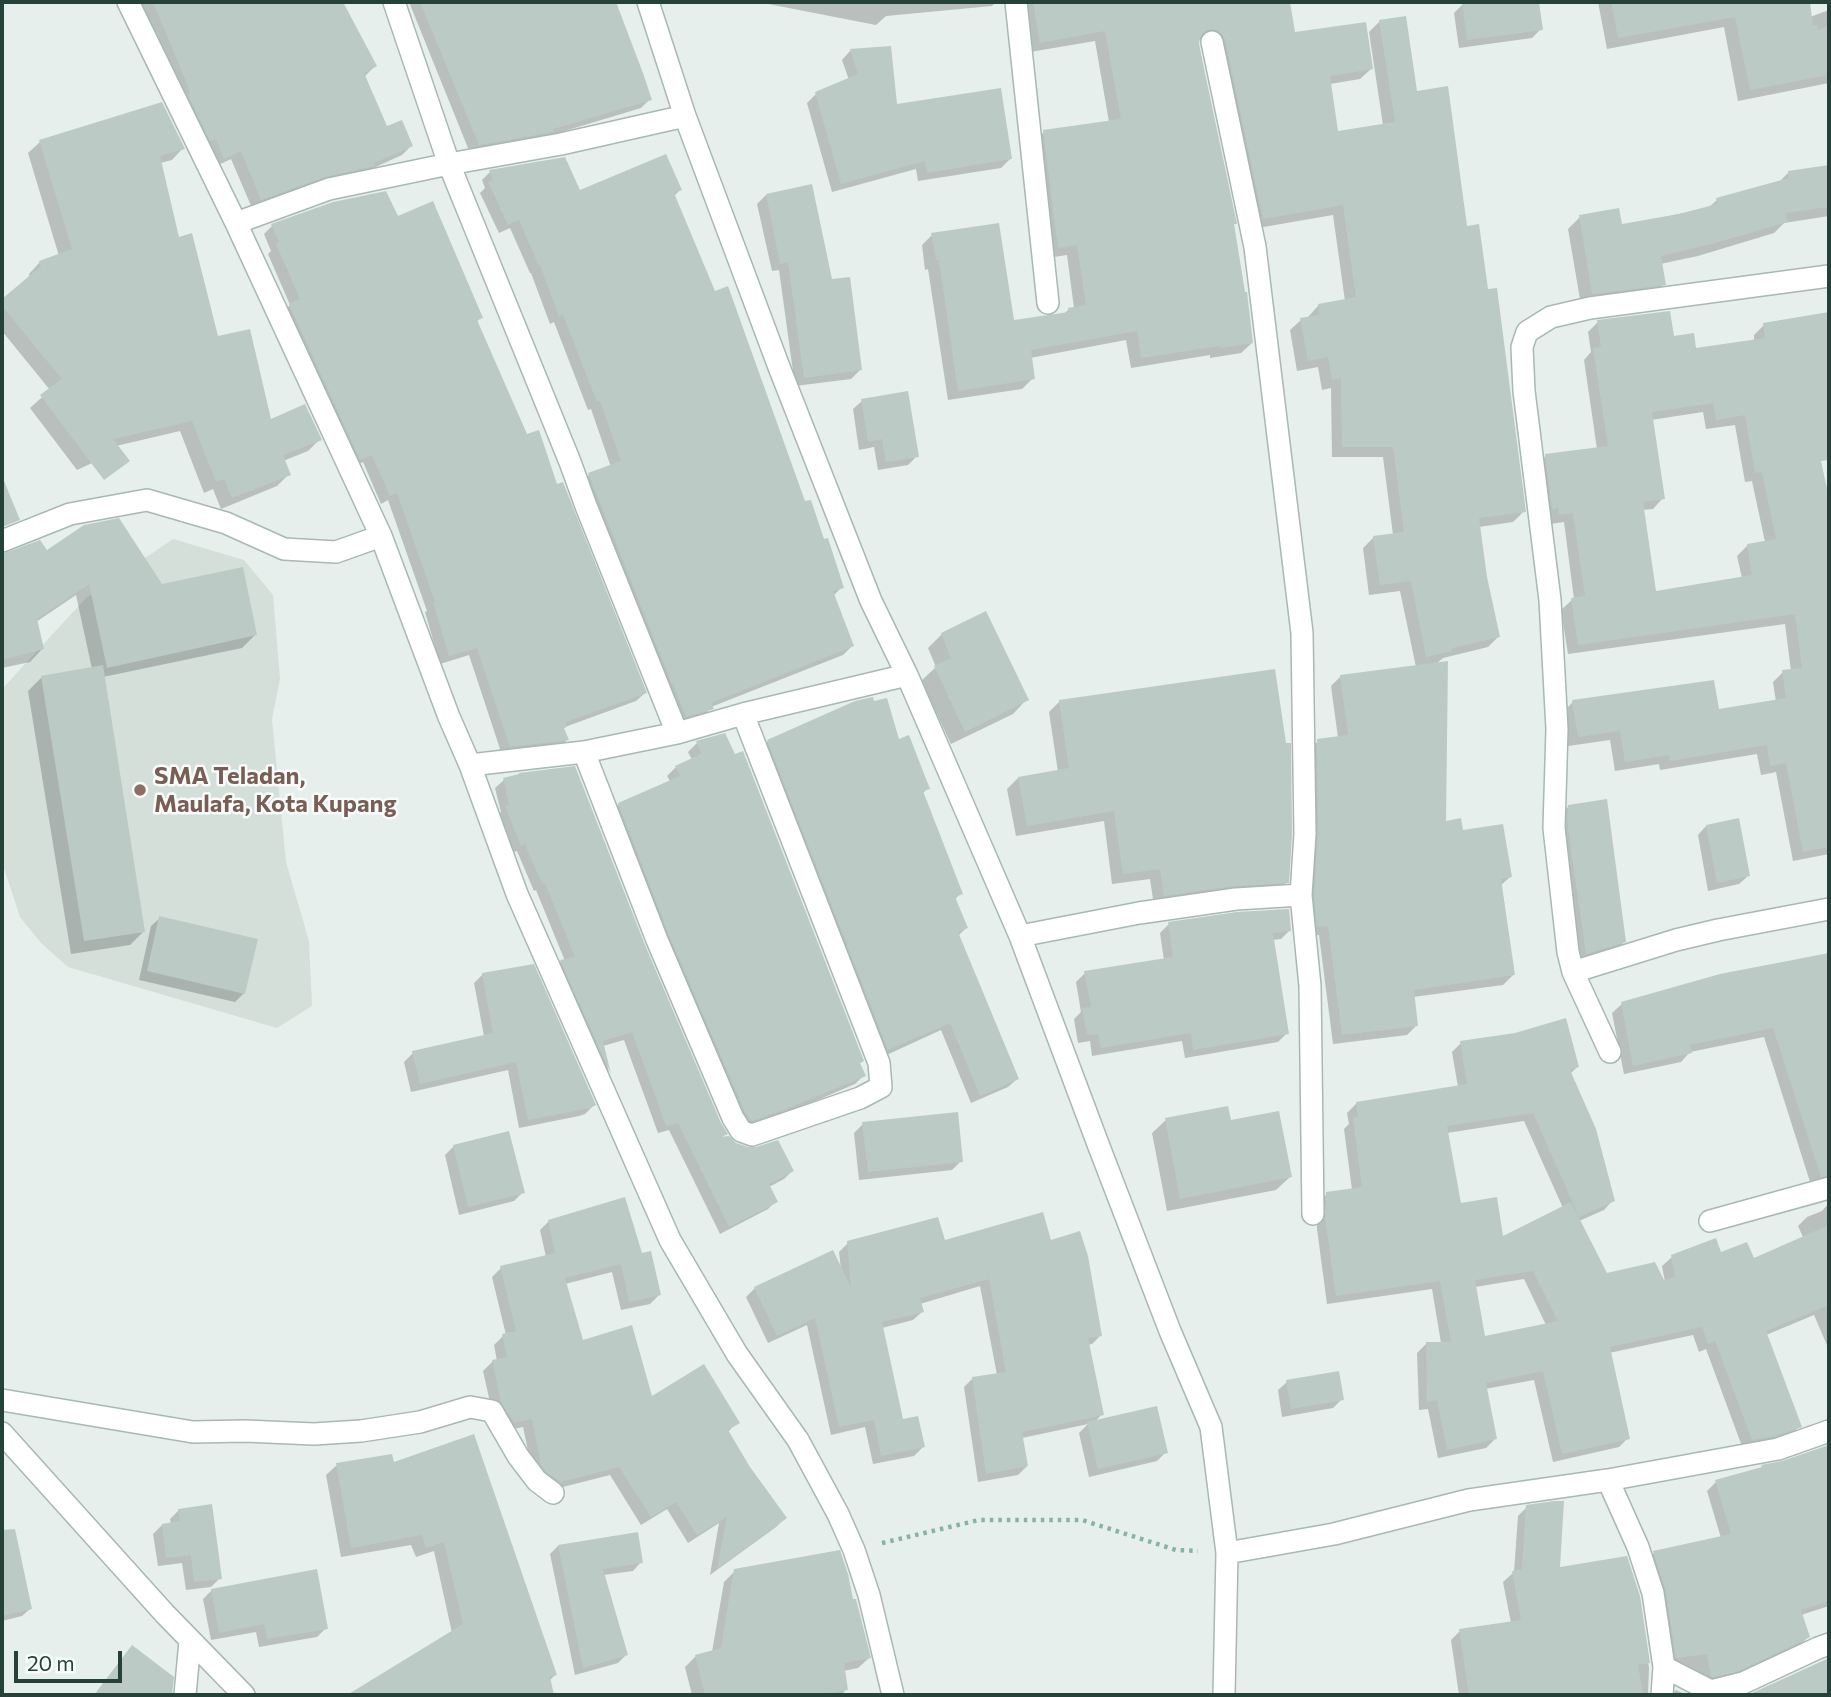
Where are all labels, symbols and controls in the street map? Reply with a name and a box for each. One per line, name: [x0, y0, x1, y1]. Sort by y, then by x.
place label: SMA Teladan, Maulafa, Kota Kupang: [154, 762, 397, 818]
marker: SMA Teladan, Maulafa, Kota Kupang: [132, 782, 148, 798]
scale bar: [18, 1638, 126, 1682]
text: 20 m: [27, 1650, 75, 1675]

